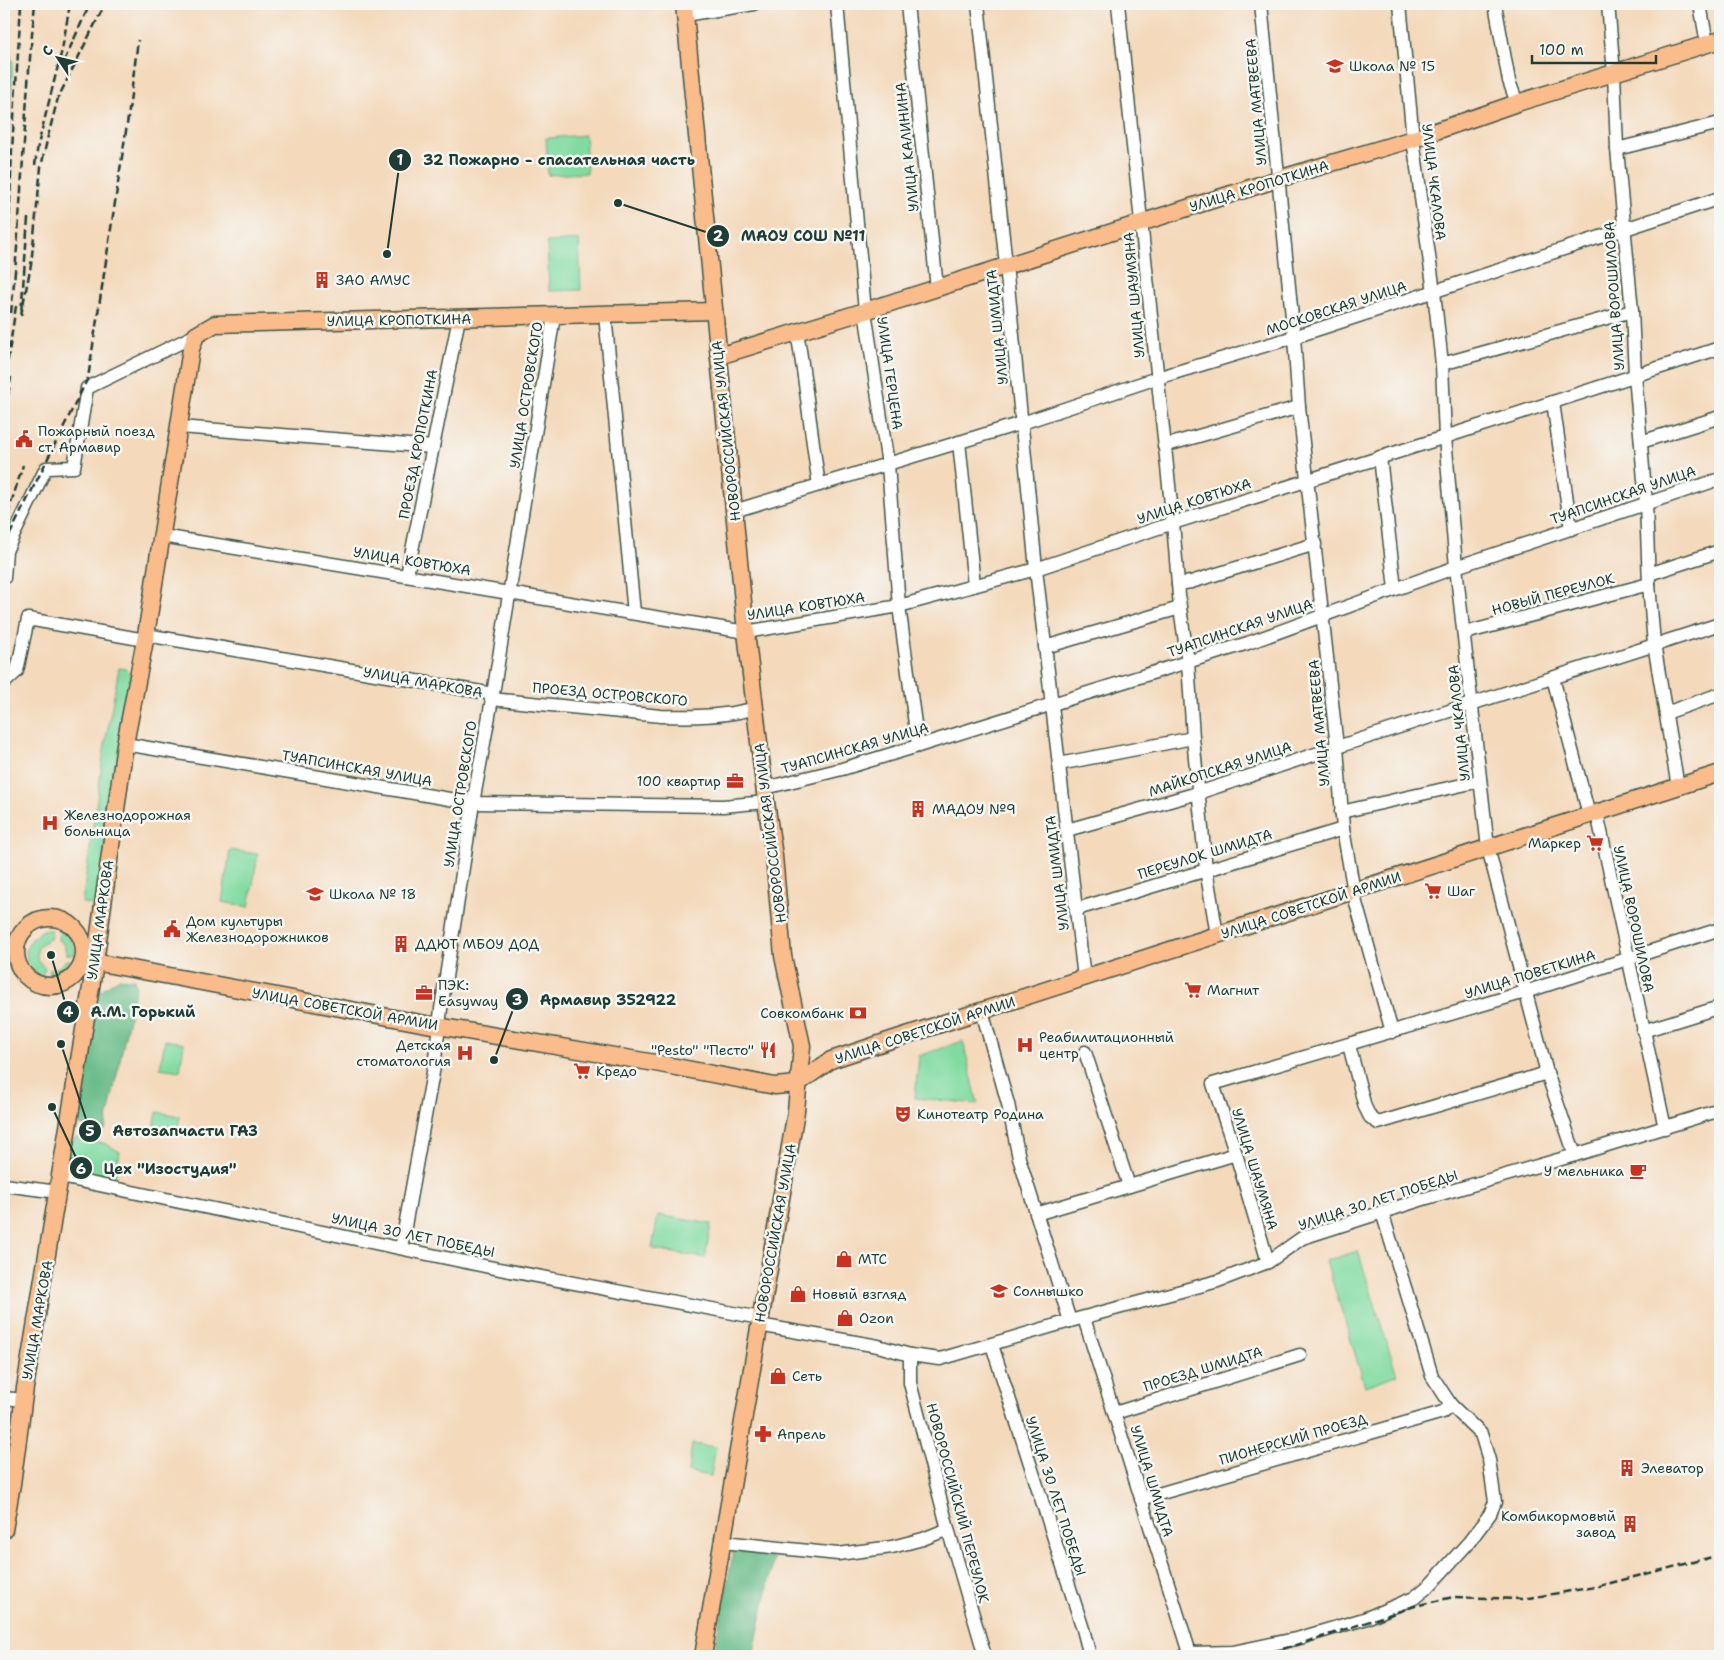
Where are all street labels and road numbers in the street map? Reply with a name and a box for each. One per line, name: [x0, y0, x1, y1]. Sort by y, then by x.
street label: УЛИЦА МАТВЕЕВА: [1241, 38, 1271, 166]
street label: УЛИЦА КАЛИНИНА: [891, 81, 923, 213]
street label: УЛИЦА ЧКАЛОВА: [1418, 123, 1450, 241]
street label: УЛИЦА КРОПОТКИНА: [1187, 156, 1331, 216]
street label: УЛИЦА ВОРОШИЛОВА: [1600, 221, 1628, 371]
street label: УЛИЦА ШАУМЯНА: [1120, 231, 1148, 359]
street label: УЛИЦА ШМИДТА: [982, 268, 1012, 386]
street label: МОСКОВСКАЯ УЛИЦА: [1263, 277, 1409, 339]
street label: УЛИЦА КРОПОТКИНА: [326, 310, 472, 330]
street label: УЛИЦА ГЕРЦЕНА: [873, 315, 907, 431]
street label: УЛИЦА ОСТРОВСКОГО: [506, 320, 546, 470]
street label: НОВОРОССИЙСКАЯ УЛИЦА: [708, 340, 744, 522]
street label: ПРОЕЗД КРОПОТКИНА: [395, 367, 441, 521]
street label: ТУАПСИНСКАЯ УЛИЦА: [1548, 462, 1698, 528]
street label: УЛИЦА КОВТЮХА: [1135, 474, 1253, 528]
street label: УЛИЦА КОВТЮХА: [352, 543, 472, 579]
street label: НОВЫЙ ПЕРЕУЛОК: [1490, 569, 1616, 619]
street label: УЛИЦА КОВТЮХА: [746, 588, 866, 624]
street label: ТУАПСИНСКАЯ УЛИЦА: [1165, 595, 1315, 661]
street label: УЛИЦА МАТВЕЕВА: [1304, 659, 1334, 787]
street label: УЛИЦА МАРКОВА: [362, 663, 484, 701]
street label: УЛИЦА ЧКАЛОВА: [1444, 664, 1474, 782]
street label: ПРОЕЗД ОСТРОВСКОГО: [532, 678, 688, 710]
street label: ТУАПСИНСКАЯ УЛИЦА: [779, 718, 931, 778]
street label: УЛИЦА ОСТРОВСКОГО: [440, 719, 480, 869]
street label: МАЙКОПСКАЯ УЛИЦА: [1146, 737, 1294, 801]
street label: НОВОРОССИЙСКАЯ УЛИЦА: [750, 742, 790, 924]
street label: ТУАПСИНСКАЯ УЛИЦА: [280, 746, 434, 790]
street label: УЛИЦА ШМИДТА: [1041, 814, 1073, 932]
street label: ПЕРЕУЛОК ШМИДТА: [1136, 825, 1274, 883]
street label: УЛИЦА ВОРОШИЛОВА: [1610, 844, 1658, 994]
street label: УЛИЦА МАРКОВА: [83, 859, 117, 981]
street label: УЛИЦА СОВЕТСКОЙ АРМИИ: [1219, 867, 1403, 943]
street label: УЛИЦА ПОВЕТКИНА: [1462, 946, 1598, 1002]
street label: УЛИЦА СОВЕТСКОЙ АРМИИ: [251, 984, 439, 1034]
street label: УЛИЦА СОВЕТСКОЙ АРМИИ: [833, 992, 1017, 1068]
street label: УЛИЦА ШАУМЯНА: [1228, 1106, 1282, 1232]
street label: НОВОРОССИЙСКАЯ УЛИЦА: [750, 1142, 800, 1324]
street label: УЛИЦА 30 ЛЕТ ПОБЕДЫ: [1296, 1166, 1460, 1234]
street label: УЛИЦА 30 ЛЕТ ПОБЕДЫ: [330, 1209, 496, 1261]
street label: УЛИЦА МАРКОВА: [18, 1259, 56, 1381]
street label: ПРОЕЗД ШМИДТА: [1141, 1342, 1265, 1396]
street label: НОВОРОССИЙСКИЙ ПЕРЕУЛОК: [923, 1401, 993, 1605]
street label: ПИОНЕРСКИЙ ПРОЕЗД: [1217, 1409, 1369, 1469]
street label: УЛИЦА 30 ЛЕТ ПОБЕДЫ: [1022, 1414, 1090, 1578]
street label: УЛИЦА ШМИДТА: [1126, 1423, 1178, 1539]

